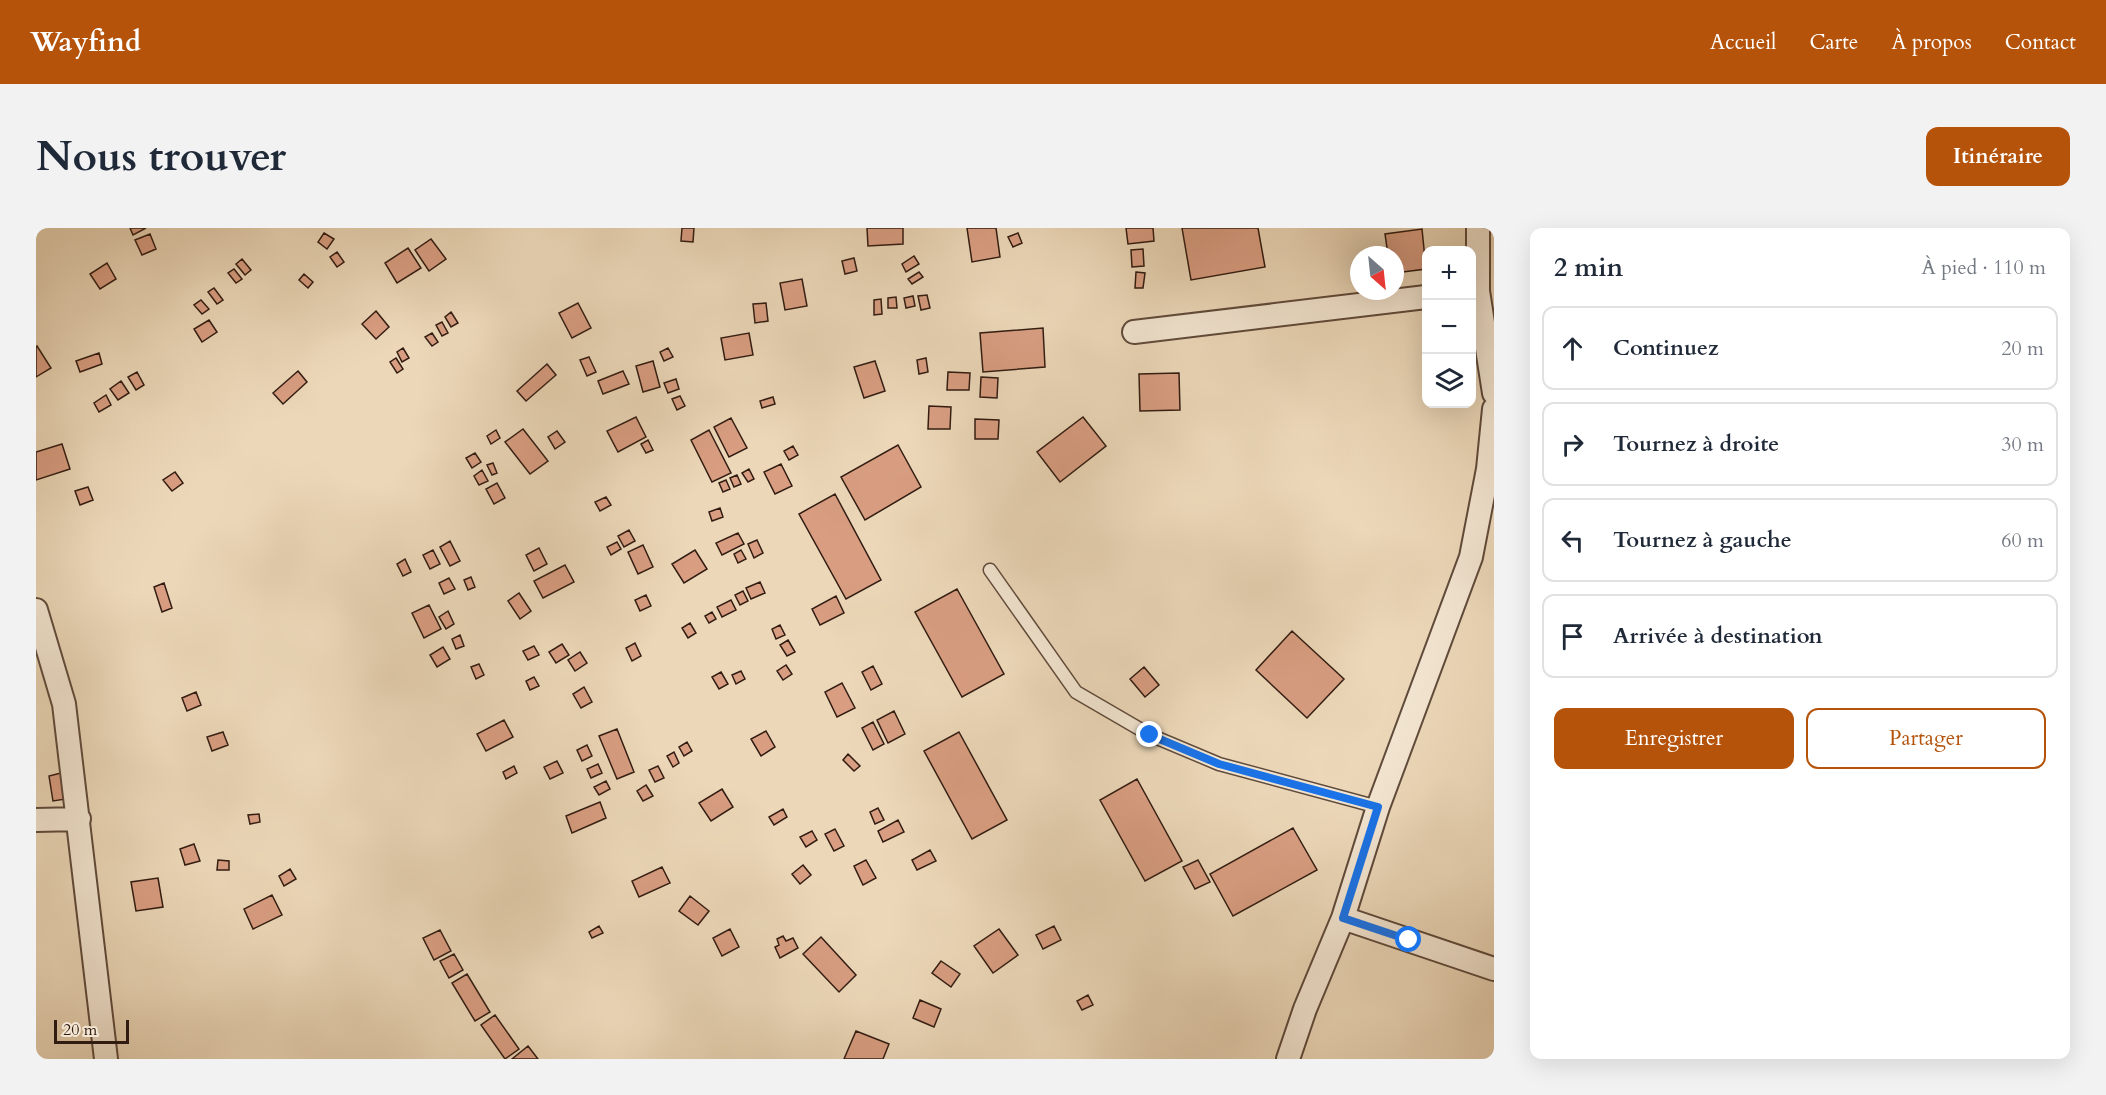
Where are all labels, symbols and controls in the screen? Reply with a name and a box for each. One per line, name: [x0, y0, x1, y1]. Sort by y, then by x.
text: Wayfind: [30, 23, 141, 61]
text: Accueil: [1710, 28, 1776, 57]
text: Carte: [1809, 28, 1858, 57]
text: À propos: [1891, 28, 1972, 57]
text: Contact: [2005, 28, 2076, 57]
button: Itinéraire: [1926, 127, 2070, 186]
text: Nous trouver: [36, 128, 286, 185]
north arrow: [1350, 246, 1404, 300]
map controls: [1422, 246, 1476, 408]
button: +: [1422, 246, 1476, 300]
text: 2 min: [1554, 250, 1623, 285]
text: À pied · 110 m: [1922, 254, 2046, 281]
button: −: [1422, 300, 1476, 354]
icon: ahead: [1556, 332, 1589, 365]
text: Continuez: [1613, 333, 1719, 363]
text: 20 m: [2001, 335, 2044, 362]
button: layers: [1422, 354, 1476, 408]
icon: right: [1556, 428, 1589, 461]
text: Tournez à droite: [1613, 429, 1779, 459]
text: 30 m: [2001, 431, 2044, 458]
icon: left: [1556, 524, 1589, 557]
text: Tournez à gauche: [1613, 525, 1792, 555]
text: 60 m: [2001, 527, 2044, 554]
icon: arrive: [1556, 620, 1589, 653]
text: Arrivée à destination: [1613, 621, 1823, 651]
button: Enregistrer: [1554, 708, 1794, 769]
button: Partager: [1806, 708, 2046, 769]
route end: [1136, 721, 1162, 747]
route start: [1395, 926, 1421, 952]
scale bar: [54, 1017, 129, 1044]
text: 20 m: [63, 1019, 97, 1041]

